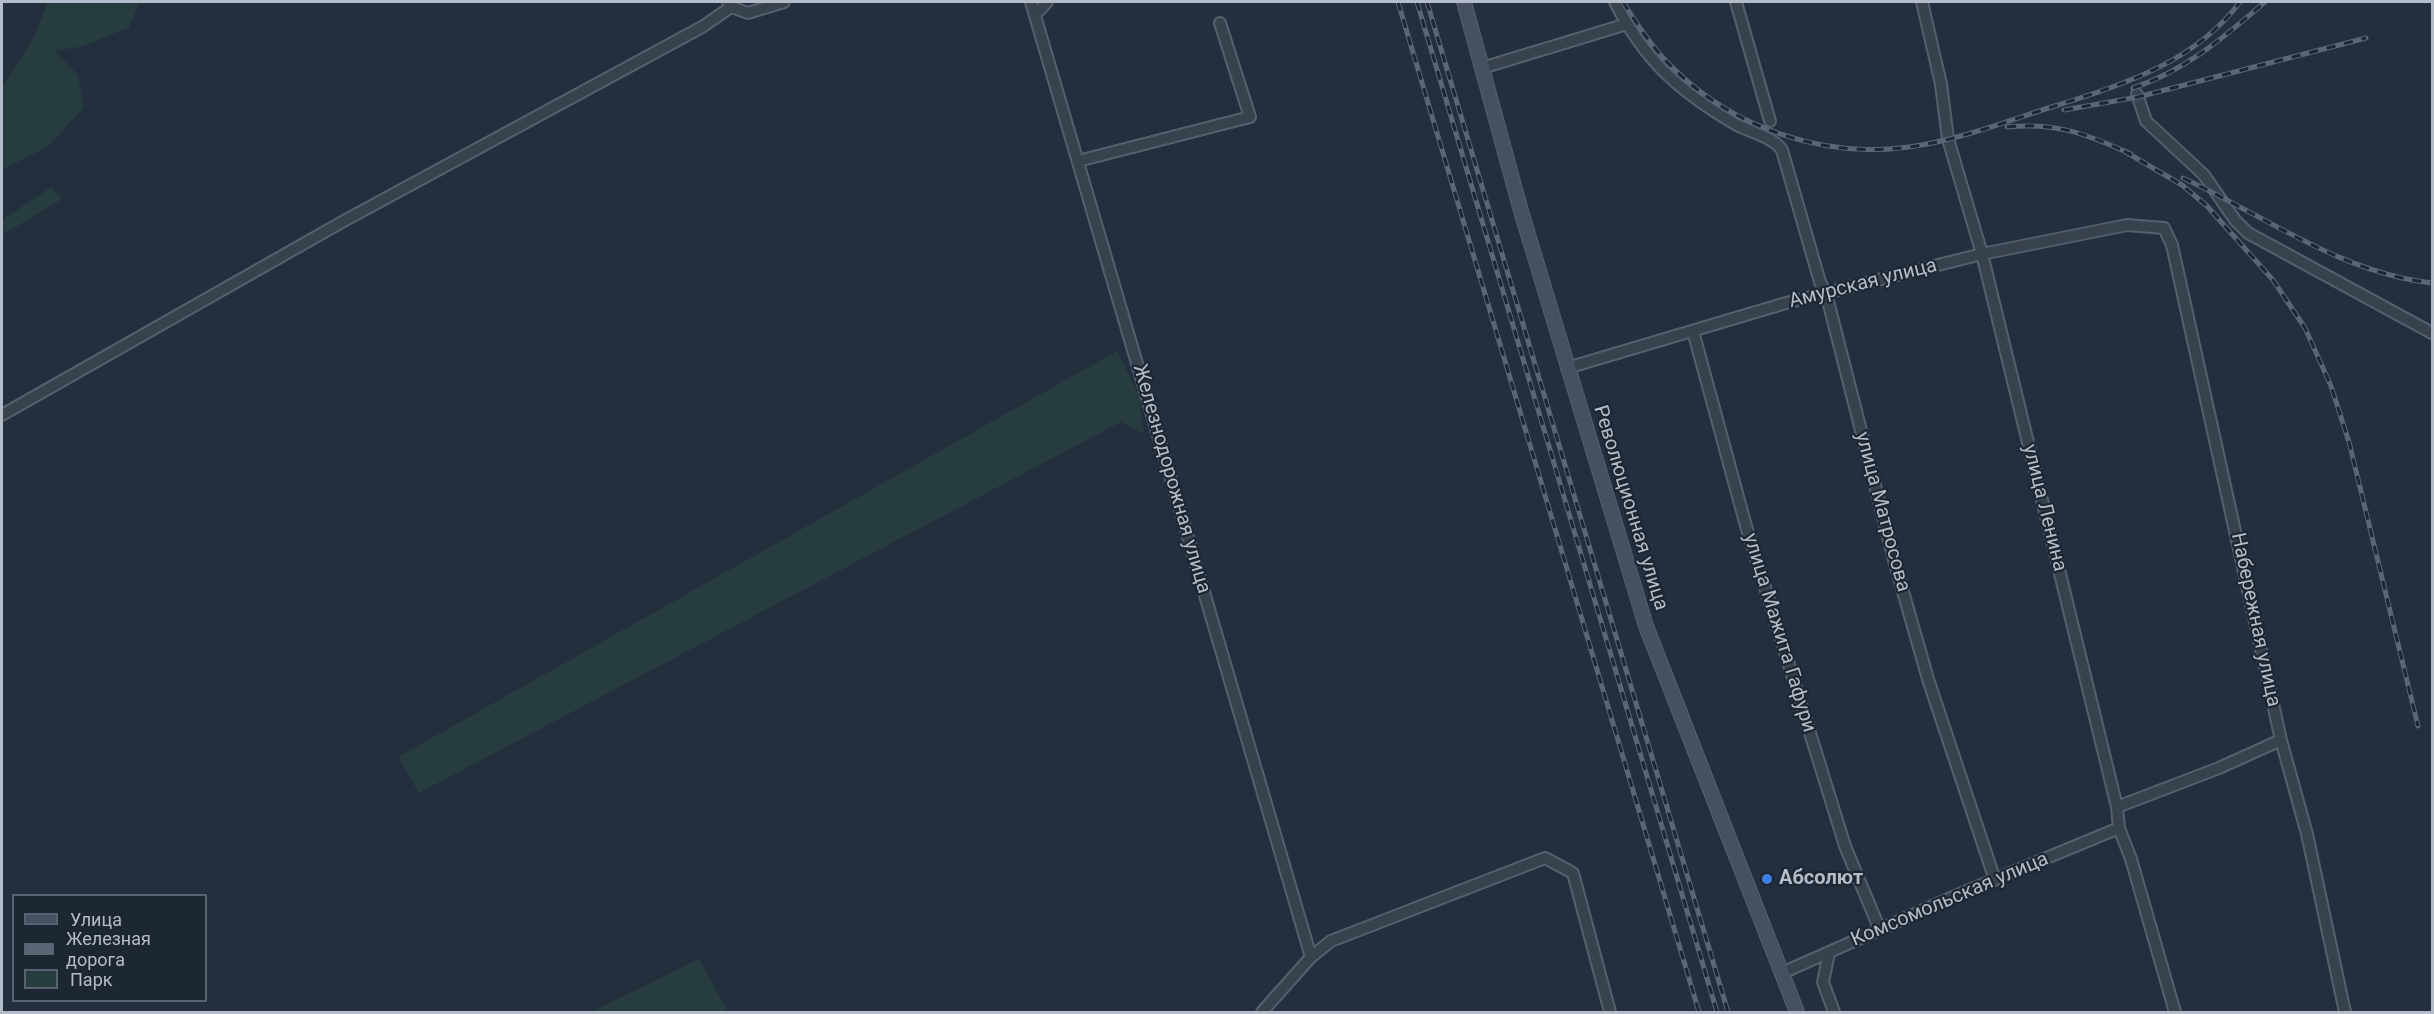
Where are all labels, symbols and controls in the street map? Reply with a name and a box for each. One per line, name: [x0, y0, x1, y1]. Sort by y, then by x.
street label: Амурская улица: [1787, 254, 1939, 314]
street label: Железнодорожная улица: [1127, 362, 1215, 596]
street label: Революционная улица: [1587, 403, 1673, 613]
street label: улица Матросова: [1849, 429, 1915, 595]
street label: улица Ленина: [2017, 442, 2071, 574]
street label: улица Мажита Гафури: [1737, 531, 1821, 735]
street label: Набережная улица: [2225, 531, 2285, 709]
street label: Комсомольская улица: [1848, 847, 2052, 953]
place label: Абсолют: [1779, 867, 1863, 891]
marker: Абсолют: [1760, 872, 1774, 886]
legend: [12, 894, 207, 1002]
text: Улица: [70, 909, 122, 930]
text: Железная дорога: [66, 928, 151, 970]
text: Парк: [70, 969, 112, 990]

